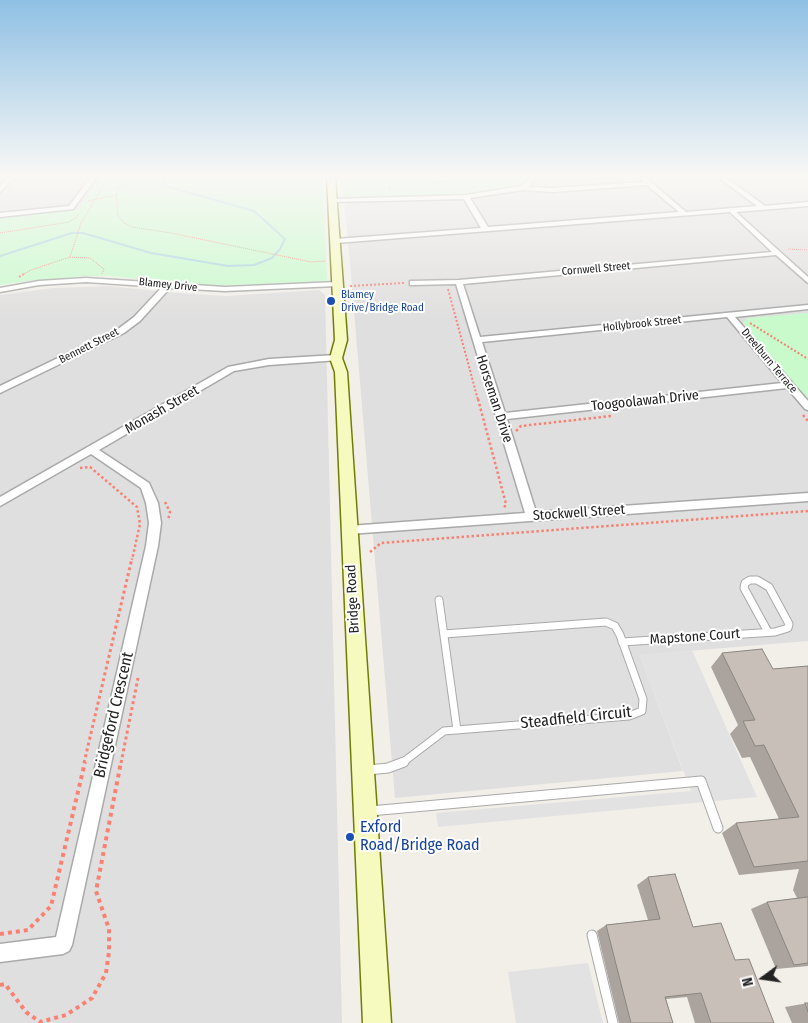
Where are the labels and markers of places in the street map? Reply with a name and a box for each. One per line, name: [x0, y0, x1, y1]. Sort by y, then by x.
place label: Blamey Drive/Bridge Road: [341, 288, 424, 314]
marker: Blamey Drive/Bridge Road: [325, 295, 337, 307]
place label: Exford Road/Bridge Road: [360, 818, 480, 856]
marker: Exford Road/Bridge Road: [344, 831, 356, 843]

